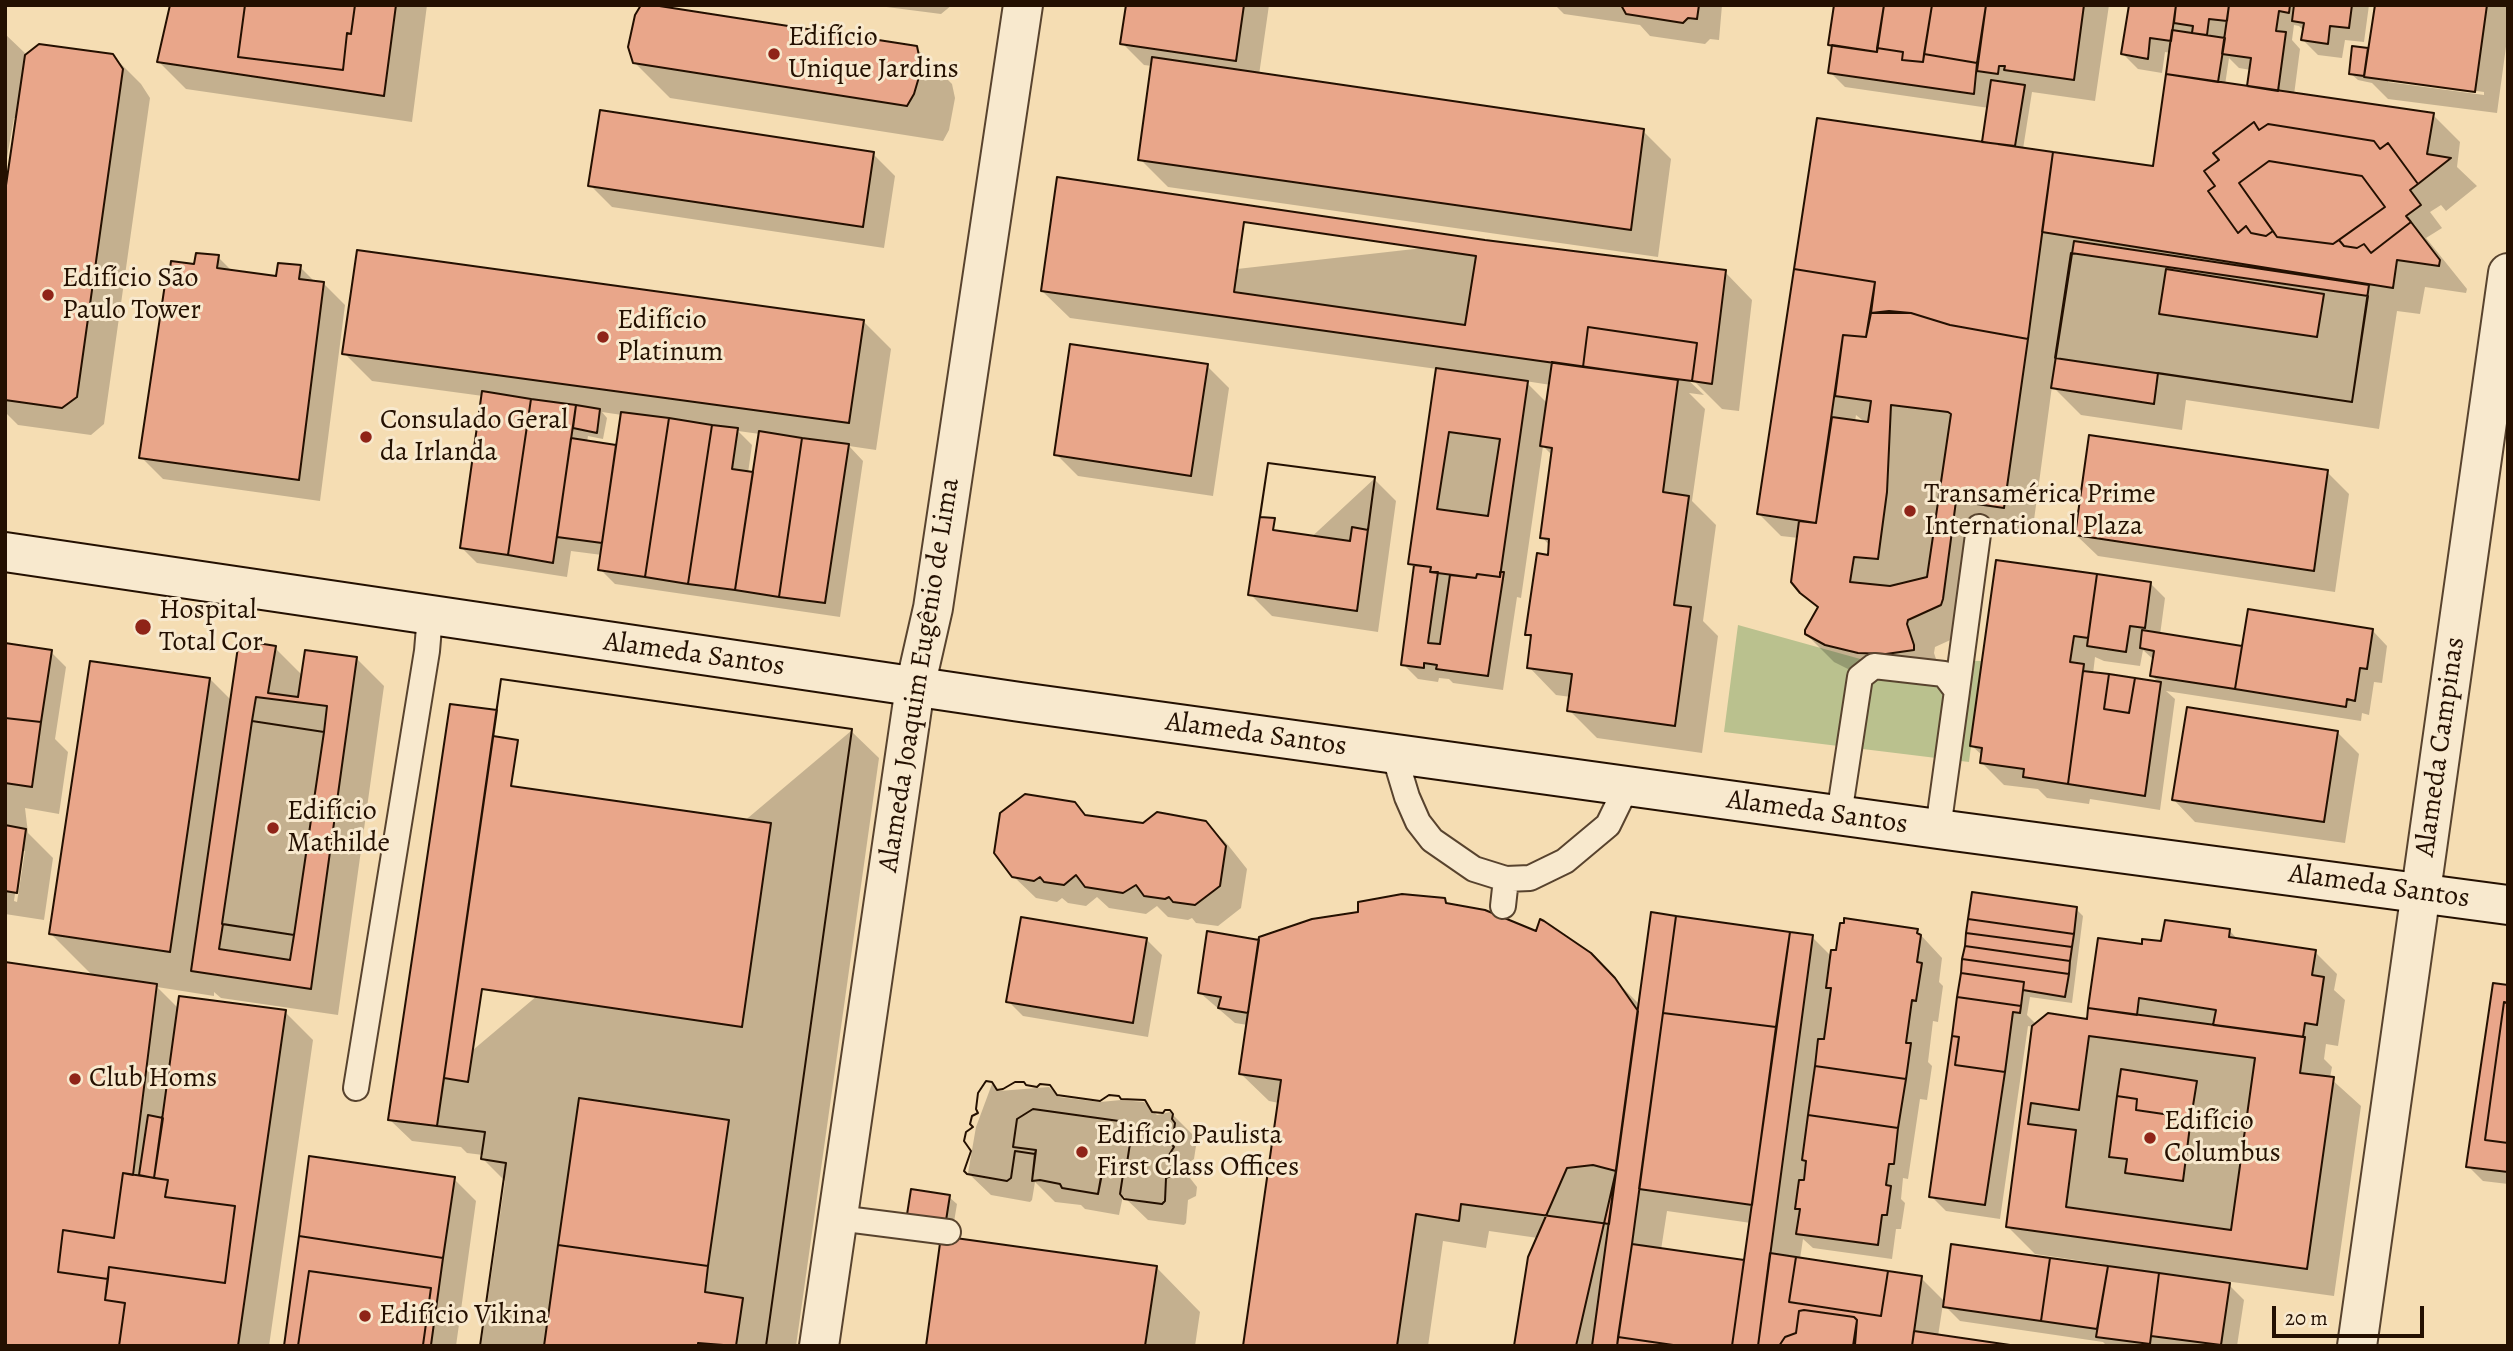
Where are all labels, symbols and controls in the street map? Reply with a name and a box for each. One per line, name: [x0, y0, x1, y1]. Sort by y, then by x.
place label: Edifício Unique Jardins: [788, 21, 959, 87]
marker: Edifício Unique Jardins: [766, 46, 782, 62]
place label: Edifício São Paulo Tower: [62, 262, 201, 328]
marker: Edifício São Paulo Tower: [40, 287, 56, 303]
place label: Edifício Platinum: [617, 304, 723, 370]
marker: Edifício Platinum: [595, 329, 611, 345]
place label: Consulado Geral da Irlanda: [380, 404, 568, 470]
marker: Consulado Geral da Irlanda: [358, 429, 374, 445]
street label: Alameda Joaquim Eugênio de Lima: [872, 476, 968, 874]
place label: Transamérica Prime International Plaza: [1924, 478, 2156, 544]
marker: Transamérica Prime International Plaza: [1902, 503, 1918, 519]
place label: Hospital Total Cor: [159, 594, 263, 660]
marker: Hospital Total Cor: [133, 617, 153, 637]
street label: Alameda Santos: [601, 626, 787, 684]
street label: Alameda Campinas: [2409, 635, 2473, 859]
street label: Alameda Santos: [1163, 706, 1349, 764]
street label: Alameda Santos: [1724, 784, 1910, 842]
place label: Edifício Mathilde: [287, 795, 390, 861]
marker: Edifício Mathilde: [265, 820, 281, 836]
street label: Alameda Santos: [2286, 858, 2472, 916]
place label: Club Homs: [89, 1062, 217, 1096]
marker: Club Homs: [67, 1071, 83, 1087]
place label: Edifício Columbus: [2164, 1105, 2281, 1171]
place label: Edifício Paulista First Class Offices: [1096, 1119, 1299, 1185]
marker: Edifício Columbus: [2142, 1130, 2158, 1146]
marker: Edifício Paulista First Class Offices: [1074, 1144, 1090, 1160]
scale bar: [2275, 1292, 2427, 1336]
place label: Edifício Vikina: [379, 1299, 548, 1333]
text: 20 m: [2285, 1304, 2328, 1332]
marker: Edifício Vikina: [357, 1308, 373, 1324]

